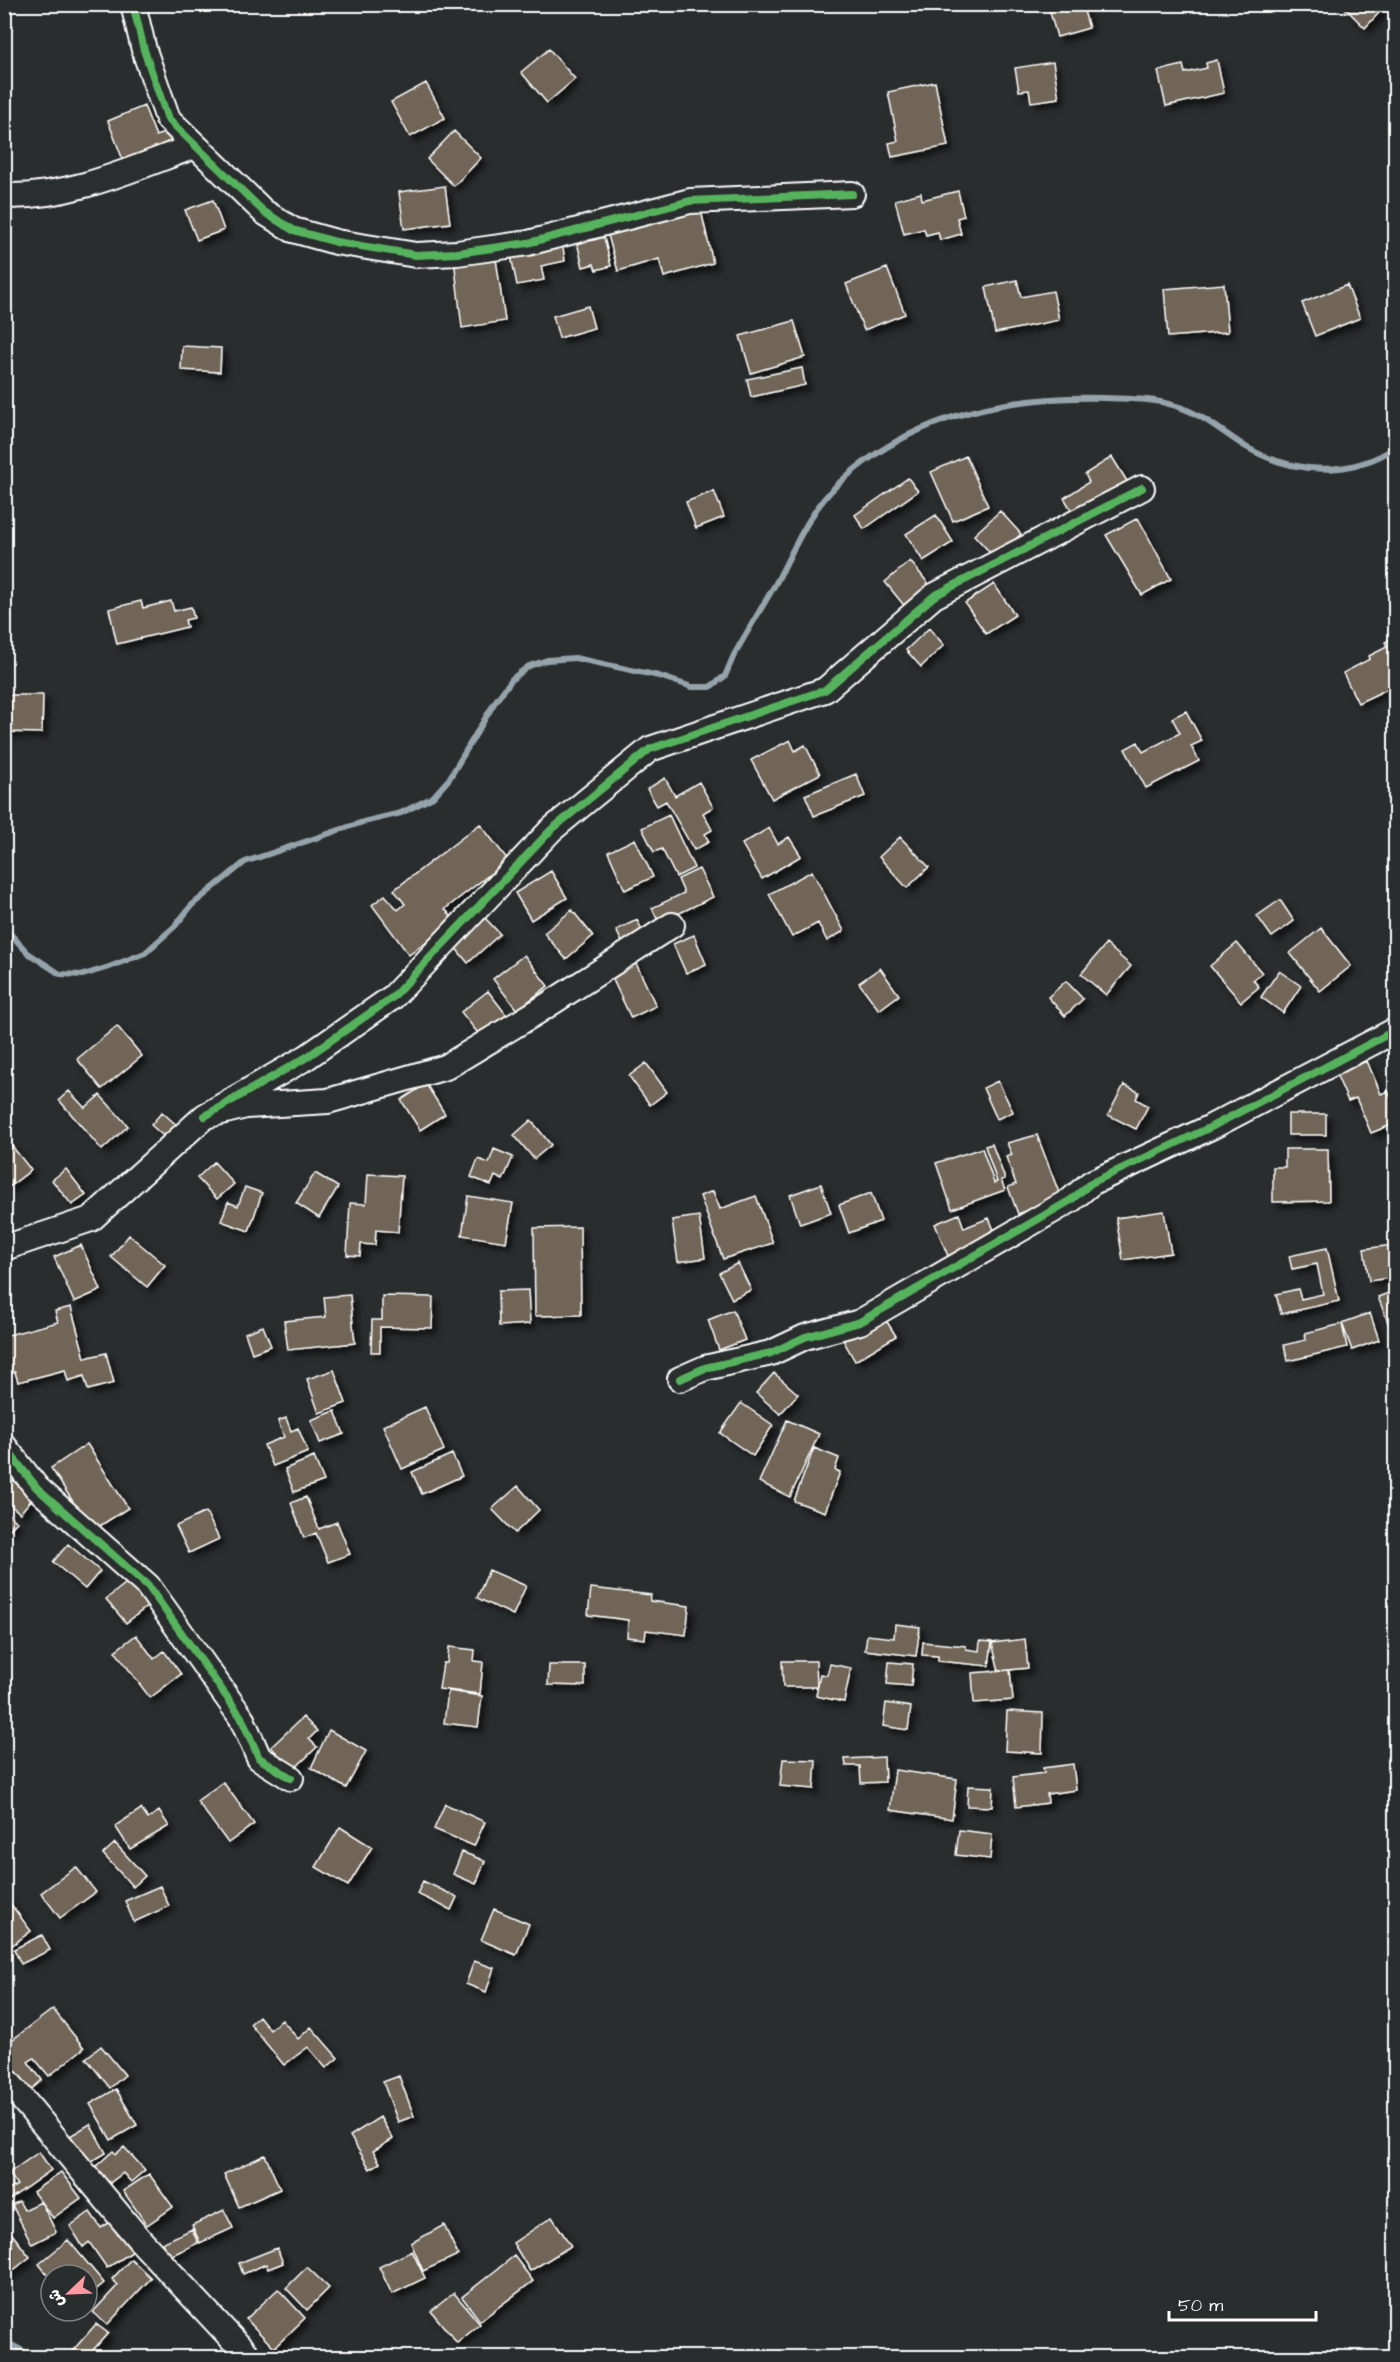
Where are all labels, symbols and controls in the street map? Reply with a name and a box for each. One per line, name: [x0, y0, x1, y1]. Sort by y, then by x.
north arrow: [39, 2263, 99, 2323]
scale bar: [1169, 2284, 1316, 2322]
text: ش: [43, 2286, 70, 2311]
text: 50 m: [1178, 2293, 1223, 2318]

